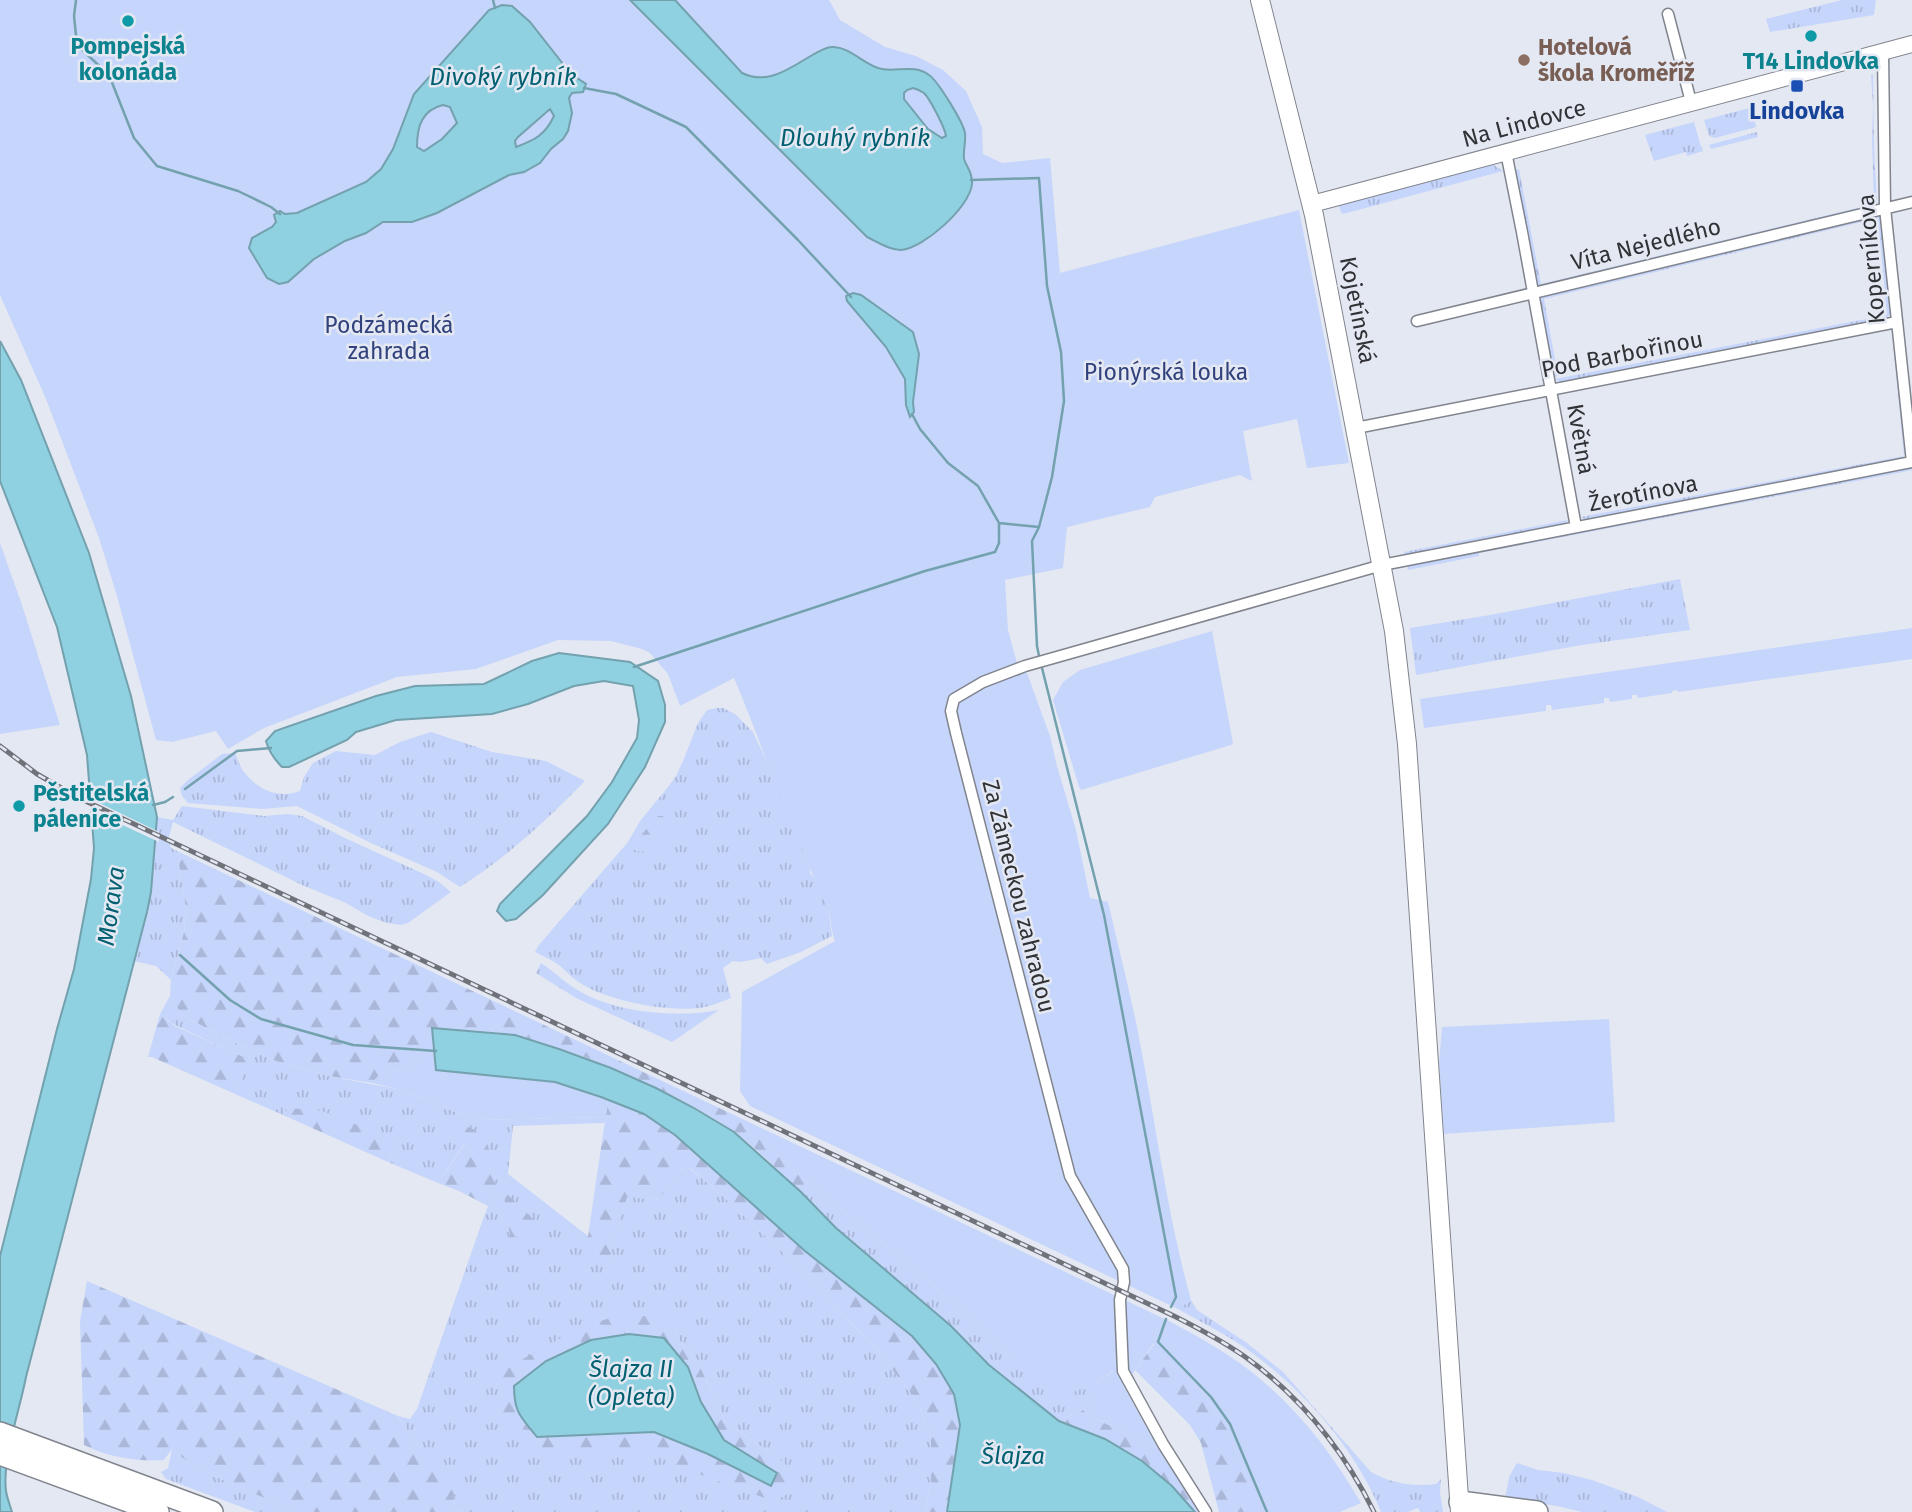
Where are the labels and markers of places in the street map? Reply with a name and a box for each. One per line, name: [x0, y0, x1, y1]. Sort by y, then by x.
marker: Pompejská kolonáda: [120, 13, 136, 29]
marker: T14 Lindovka: [1803, 28, 1819, 44]
place label: Pompejská kolonáda: [71, 32, 185, 86]
place label: Hotelová škola Kroměříž: [1538, 33, 1695, 87]
place label: T14 Lindovka: [1743, 47, 1879, 75]
marker: Hotelová škola Kroměříž: [1516, 52, 1532, 68]
marker: Lindovka: [1789, 78, 1805, 94]
place label: Lindovka: [1749, 97, 1845, 125]
place label: Pěstitelská pálenice: [33, 779, 149, 833]
marker: Pěstitelská pálenice: [11, 798, 27, 814]

